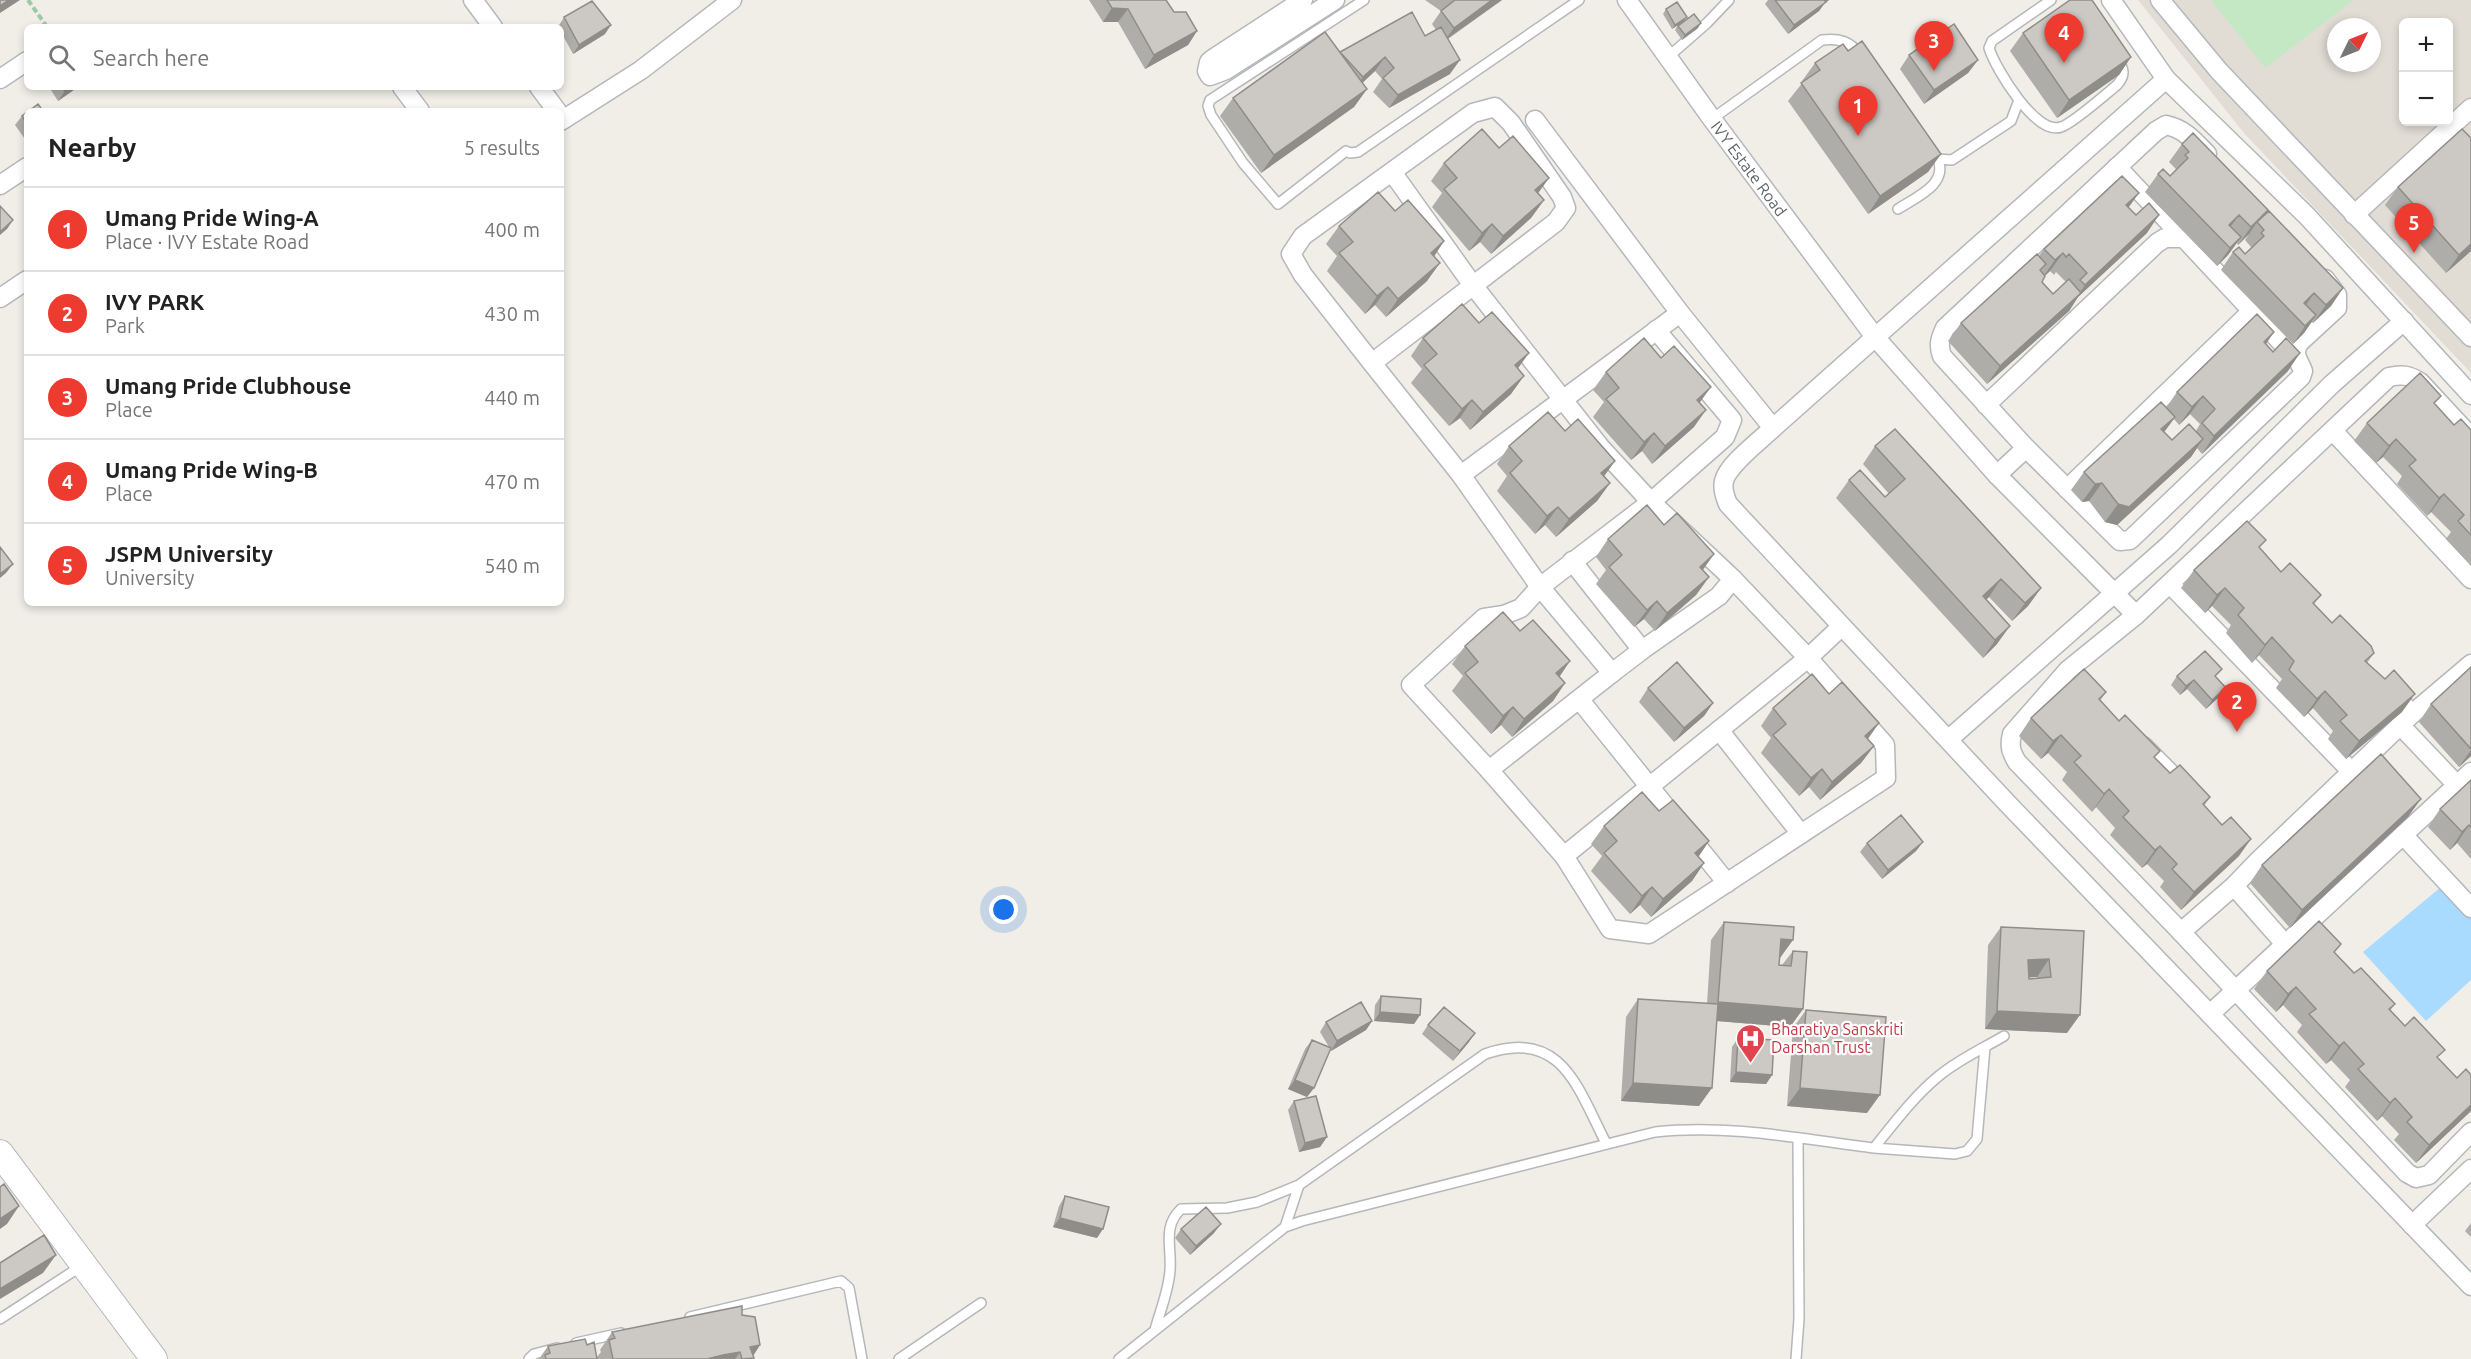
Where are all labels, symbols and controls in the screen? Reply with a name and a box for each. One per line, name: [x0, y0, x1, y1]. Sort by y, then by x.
pin: 4: [2044, 14, 2084, 63]
north arrow: [2327, 18, 2381, 72]
map controls: [2399, 18, 2453, 126]
button: +: [2399, 18, 2453, 72]
pin: 3: [1914, 22, 1954, 71]
search box: [24, 24, 564, 90]
icon: search: [45, 41, 78, 74]
text: Search here: [93, 45, 209, 70]
button: −: [2399, 72, 2453, 126]
pin: 1: [1838, 86, 1878, 136]
street label: IVY Estate Road: [1708, 117, 1790, 219]
text: Nearby: [48, 133, 136, 162]
text: 5 results: [464, 136, 540, 159]
pin: 5: [2394, 204, 2434, 253]
text: Umang Pride Wing-A: [105, 205, 319, 230]
text: 1: [62, 218, 73, 241]
text: 400 m: [484, 218, 540, 241]
text: Place · IVY Estate Road: [105, 230, 309, 253]
text: IVY PARK: [105, 289, 204, 314]
text: 2: [62, 302, 73, 325]
text: 430 m: [484, 302, 540, 325]
text: Park: [105, 314, 145, 337]
text: Umang Pride Clubhouse: [105, 373, 351, 398]
text: 3: [62, 386, 73, 409]
text: 440 m: [484, 386, 540, 409]
text: Place: [105, 398, 153, 421]
text: Umang Pride Wing-B: [105, 457, 318, 482]
text: 4: [62, 470, 73, 493]
text: 470 m: [484, 470, 540, 493]
text: Place: [105, 482, 153, 505]
text: JSPM University: [105, 541, 273, 566]
text: 5: [62, 554, 73, 577]
text: 540 m: [484, 554, 540, 577]
text: University: [105, 566, 194, 589]
pin: 2: [2218, 682, 2256, 732]
your location: [989, 895, 1018, 924]
place label: Bharatiya Sanskriti Darshan Trust: [1771, 1020, 1903, 1056]
hospital icon: Bharatiya Sanskriti Darshan Trust: [1734, 1022, 1766, 1064]

